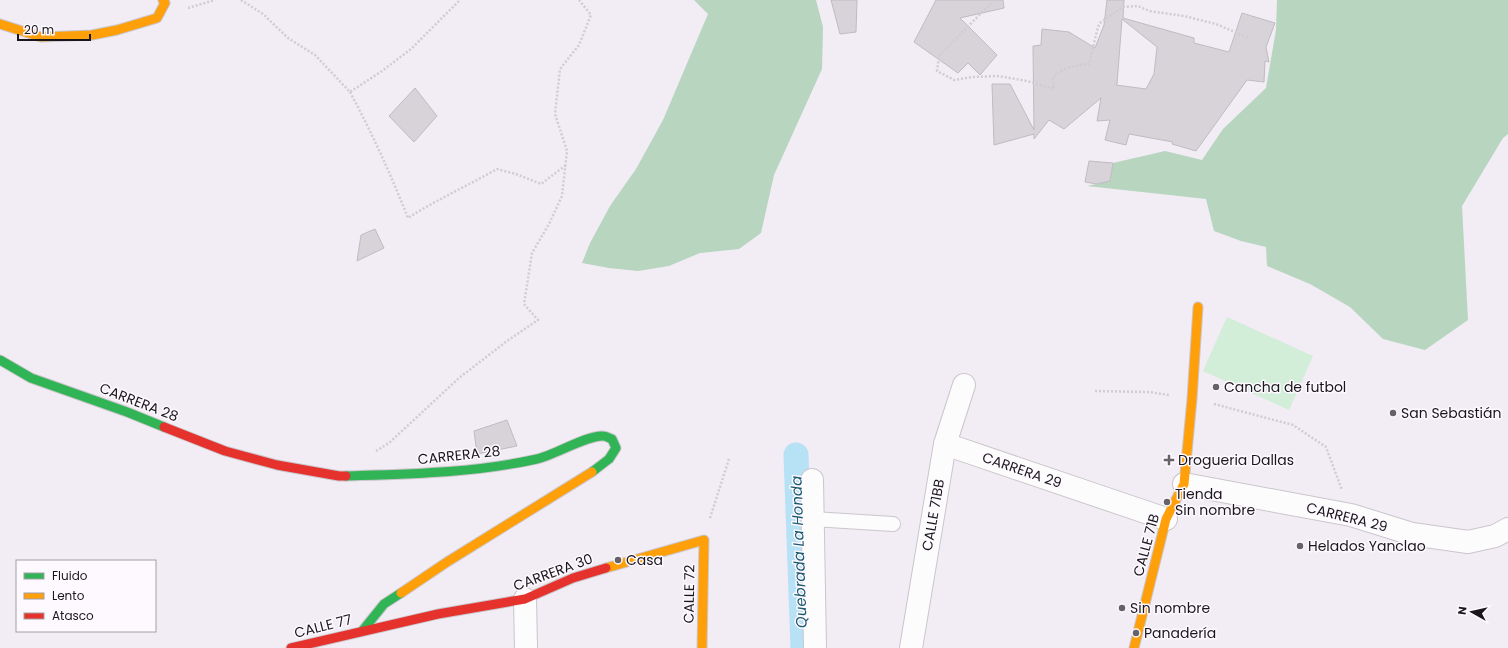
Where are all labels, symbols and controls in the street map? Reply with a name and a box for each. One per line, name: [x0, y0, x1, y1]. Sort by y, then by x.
scale bar: [18, 16, 90, 42]
text: 20 m: [24, 21, 54, 38]
place label: Cancha de futbol: [1224, 377, 1346, 397]
street label: CARRERA 28: [97, 378, 181, 426]
marker: Cancha de futbol: [1211, 382, 1221, 392]
place label: San Sebastián: [1401, 403, 1501, 423]
marker: San Sebastián: [1388, 408, 1398, 418]
street label: CARRERA 28: [417, 441, 501, 469]
street label: CARRERA 29: [979, 447, 1065, 493]
place label: Drogueria Dallas: [1178, 450, 1294, 470]
marker: Drogueria Dallas: [1163, 454, 1175, 466]
water label: Quebrada La Honda: [785, 476, 812, 628]
street label: CALLE 71BB: [917, 478, 949, 552]
place label: Tienda Sin nombre: [1175, 484, 1255, 520]
marker: Tienda Sin nombre: [1162, 497, 1172, 507]
street label: CARRERA 29: [1304, 497, 1390, 537]
street label: CALLE 71B: [1128, 512, 1164, 578]
place label: Helados Yanclao: [1308, 536, 1426, 556]
marker: Helados Yanclao: [1295, 541, 1305, 551]
street label: CARRERA 30: [510, 548, 596, 596]
place label: Casa: [626, 550, 663, 570]
marker: Casa: [613, 555, 623, 565]
legend: [16, 560, 156, 632]
street label: CALLE 72: [678, 564, 700, 624]
text: Fluido: [52, 567, 88, 584]
text: Lento: [52, 587, 85, 604]
north arrow: [1452, 592, 1492, 632]
place label: Sin nombre: [1130, 598, 1210, 618]
marker: Sin nombre: [1117, 603, 1127, 613]
text: N: [1454, 605, 1471, 616]
text: Atasco: [52, 607, 94, 624]
street label: CALLE 77: [292, 609, 354, 643]
place label: Panadería: [1144, 623, 1216, 643]
marker: Panadería: [1131, 628, 1141, 638]

